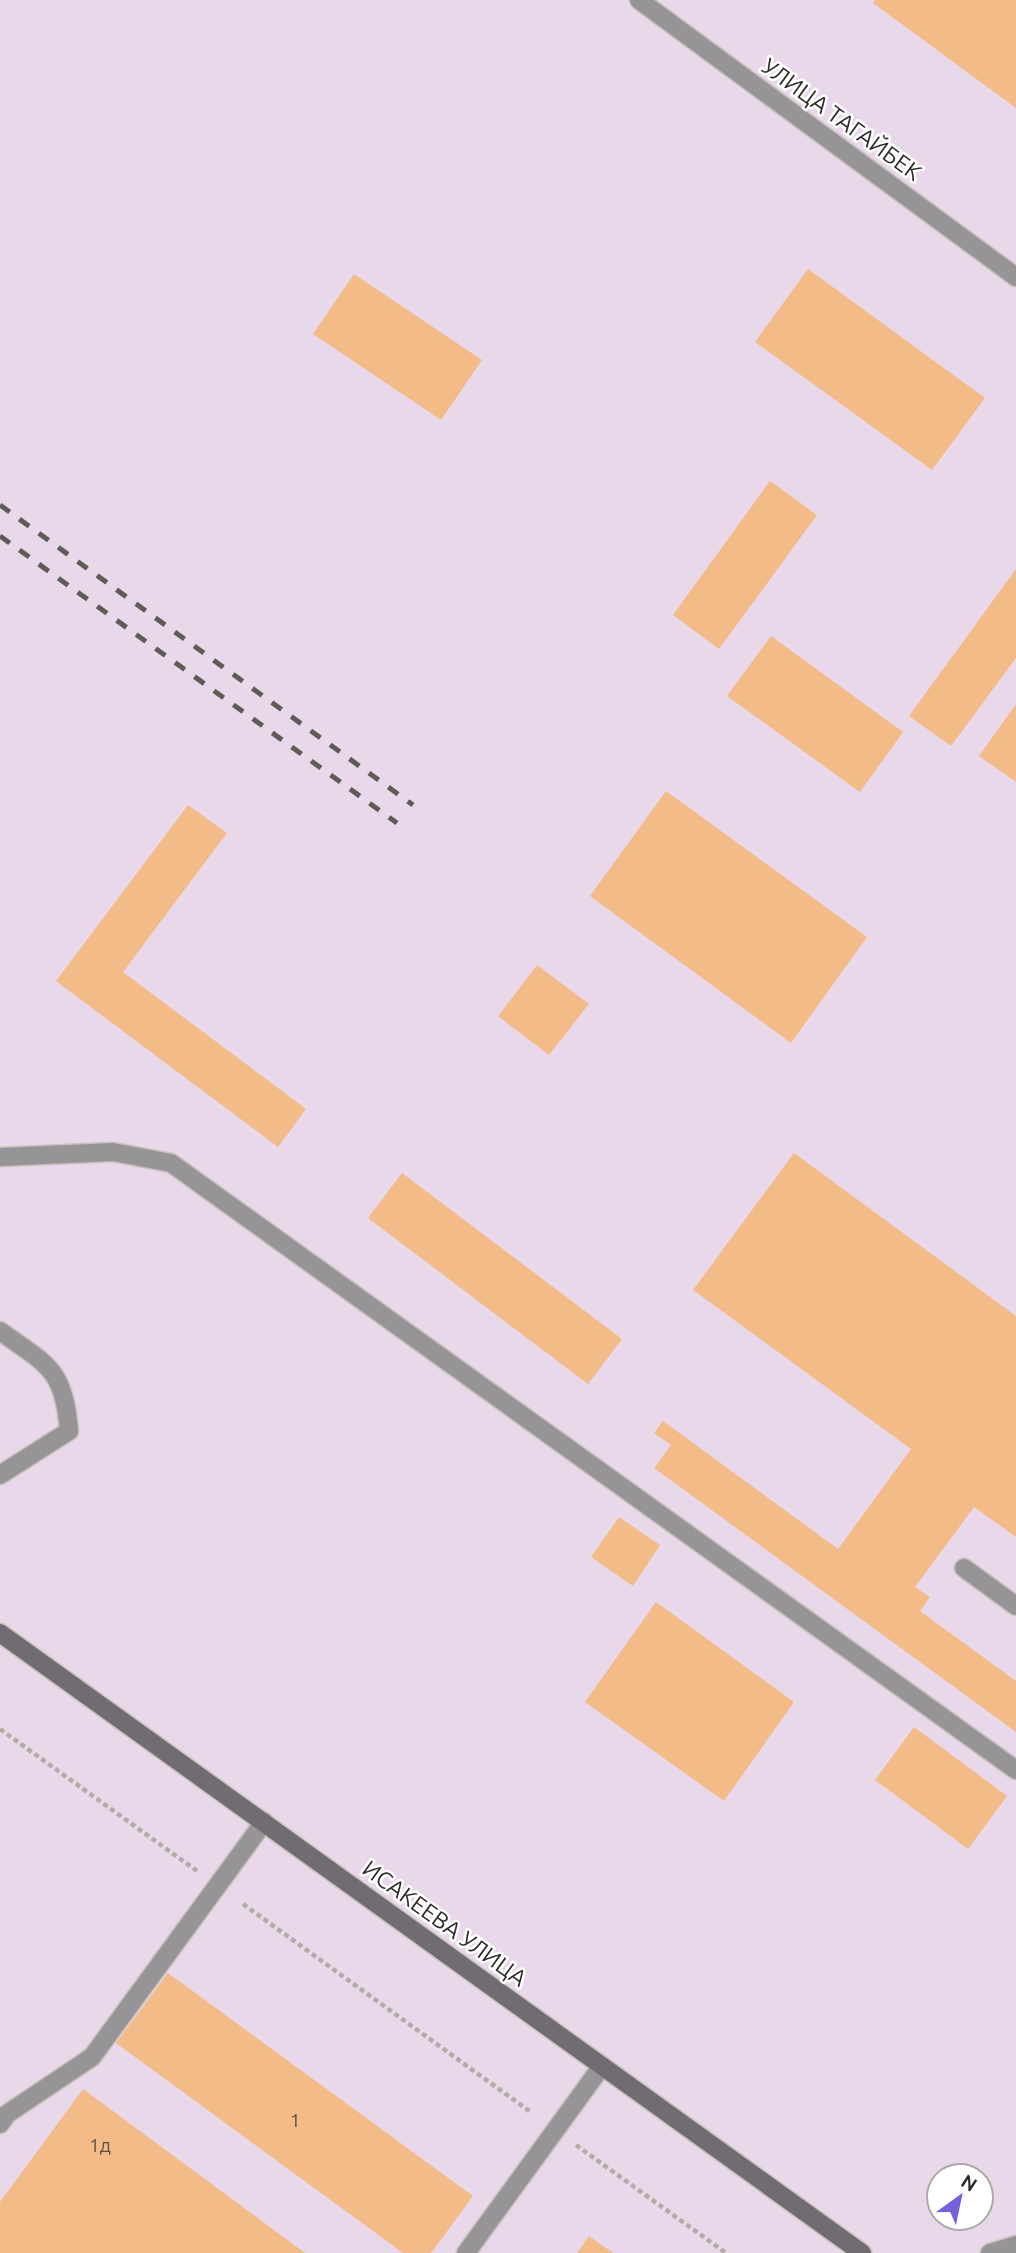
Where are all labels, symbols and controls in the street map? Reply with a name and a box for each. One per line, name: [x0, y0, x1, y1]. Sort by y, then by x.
street label: УЛИЦА ТАГАЙБЕК: [758, 53, 926, 185]
street label: ИСАКЕЕВА УЛИЦА: [358, 1855, 532, 1991]
house number: 1: [290, 2109, 300, 2131]
house number: 1д: [89, 2134, 111, 2156]
north arrow: [925, 2162, 995, 2232]
text: N: [957, 2170, 981, 2196]

